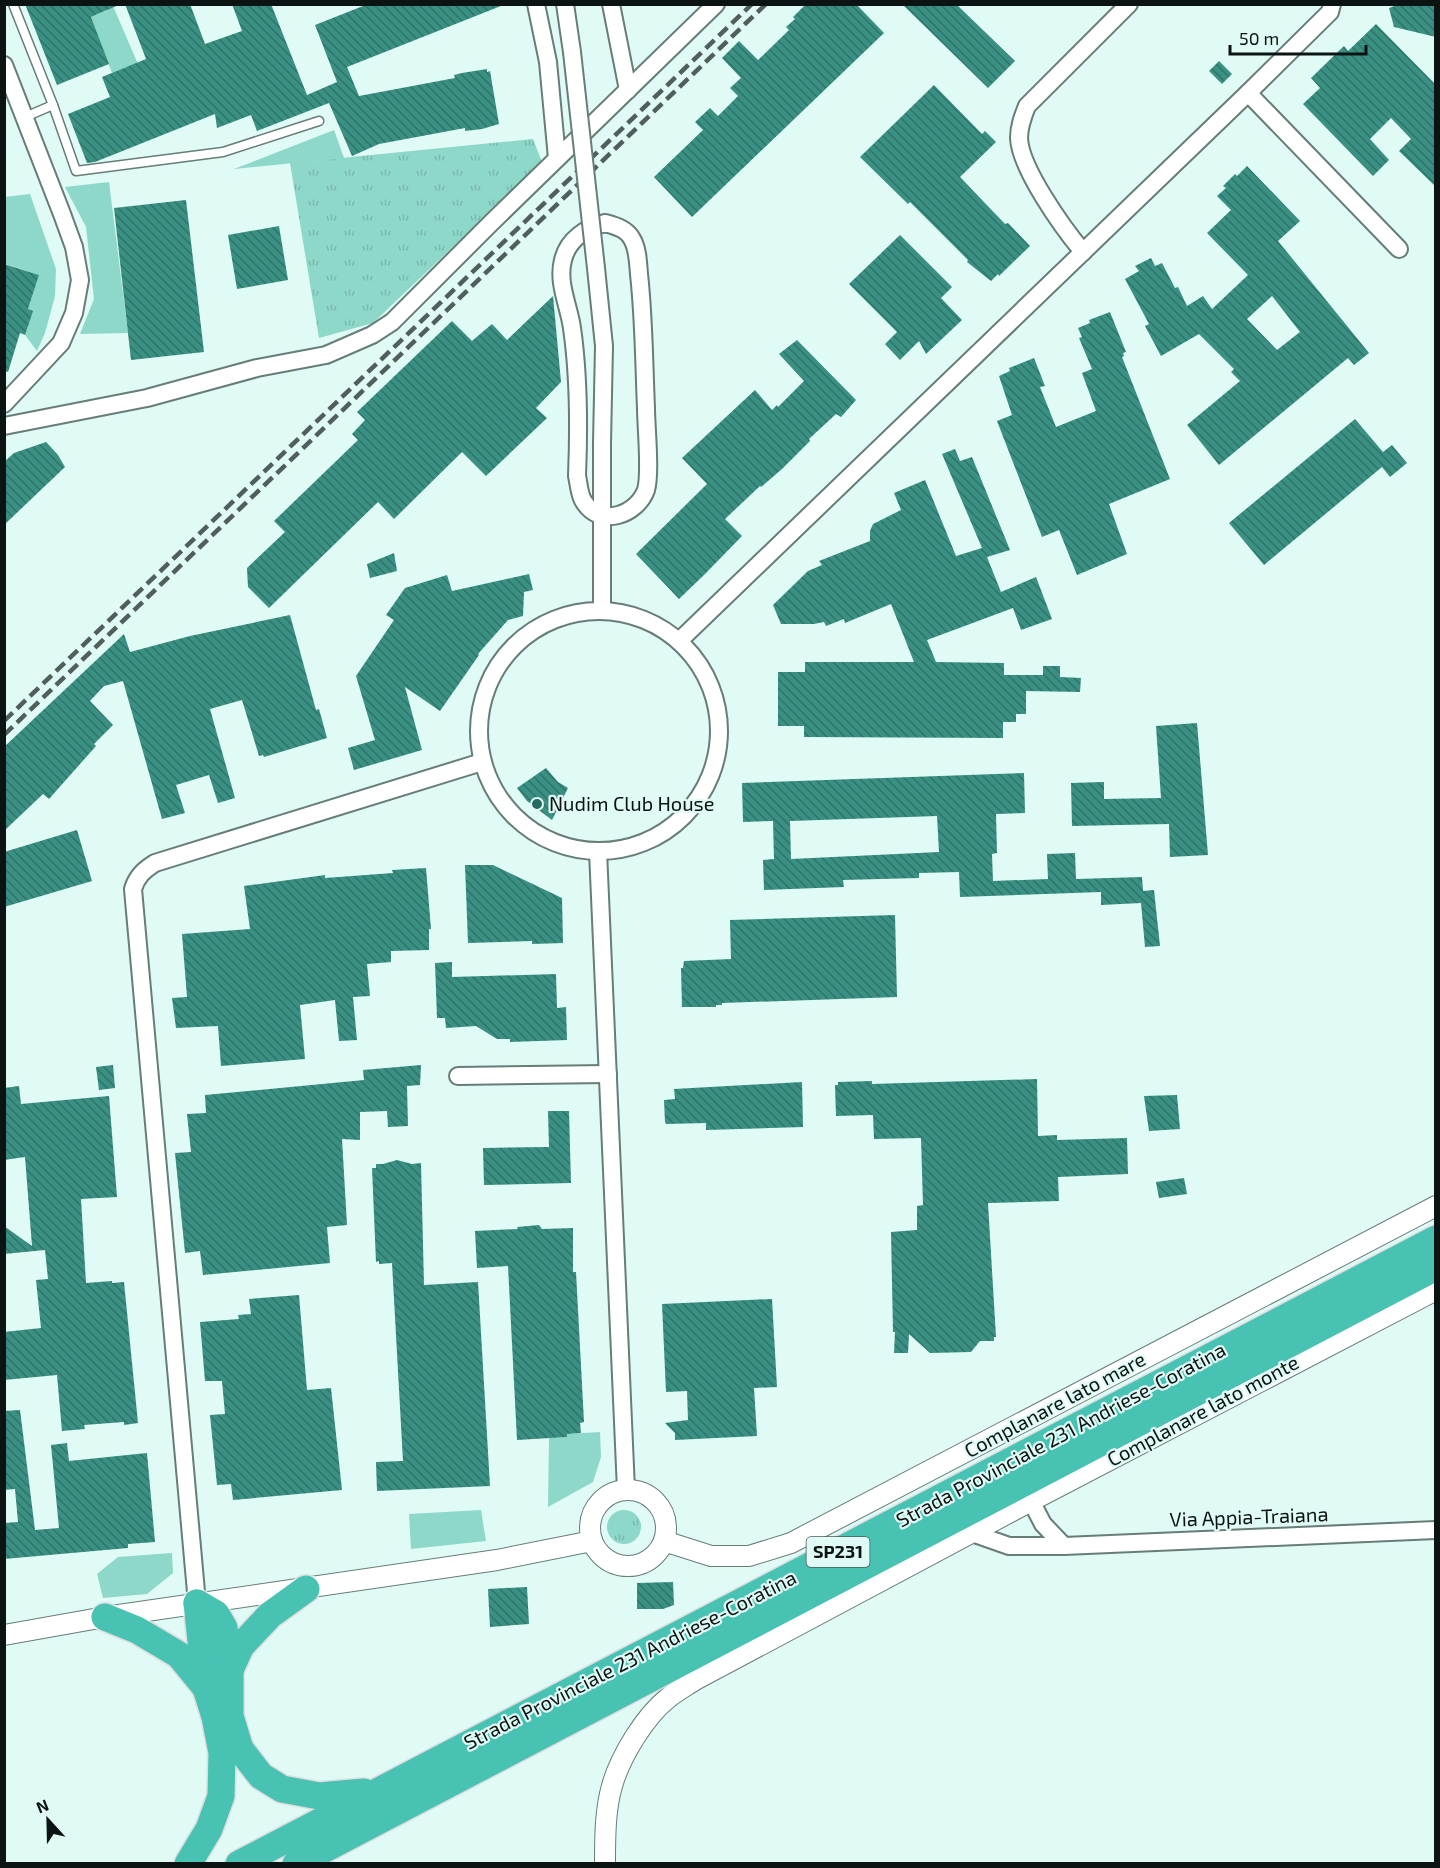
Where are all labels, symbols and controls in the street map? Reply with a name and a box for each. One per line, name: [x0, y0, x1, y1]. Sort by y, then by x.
scale bar: [1230, 18, 1366, 56]
text: 50 m: [1239, 27, 1279, 49]
place label: Nudim Club House: [549, 791, 715, 815]
marker: Nudim Club House: [530, 797, 544, 811]
street label: Strada Provinciale 231 Andriese-Coratina: [892, 1337, 1229, 1532]
street label: Complanare lato mare: [960, 1346, 1149, 1462]
street label: Complanare lato monte: [1103, 1349, 1302, 1471]
street label: Via Appia-Traiana: [1169, 1501, 1329, 1531]
road number: SP231: [806, 1537, 870, 1567]
street label: Strada Provinciale 231 Andriese-Coratina: [459, 1564, 800, 1754]
north arrow: [18, 1790, 78, 1850]
text: N: [33, 1795, 51, 1817]

